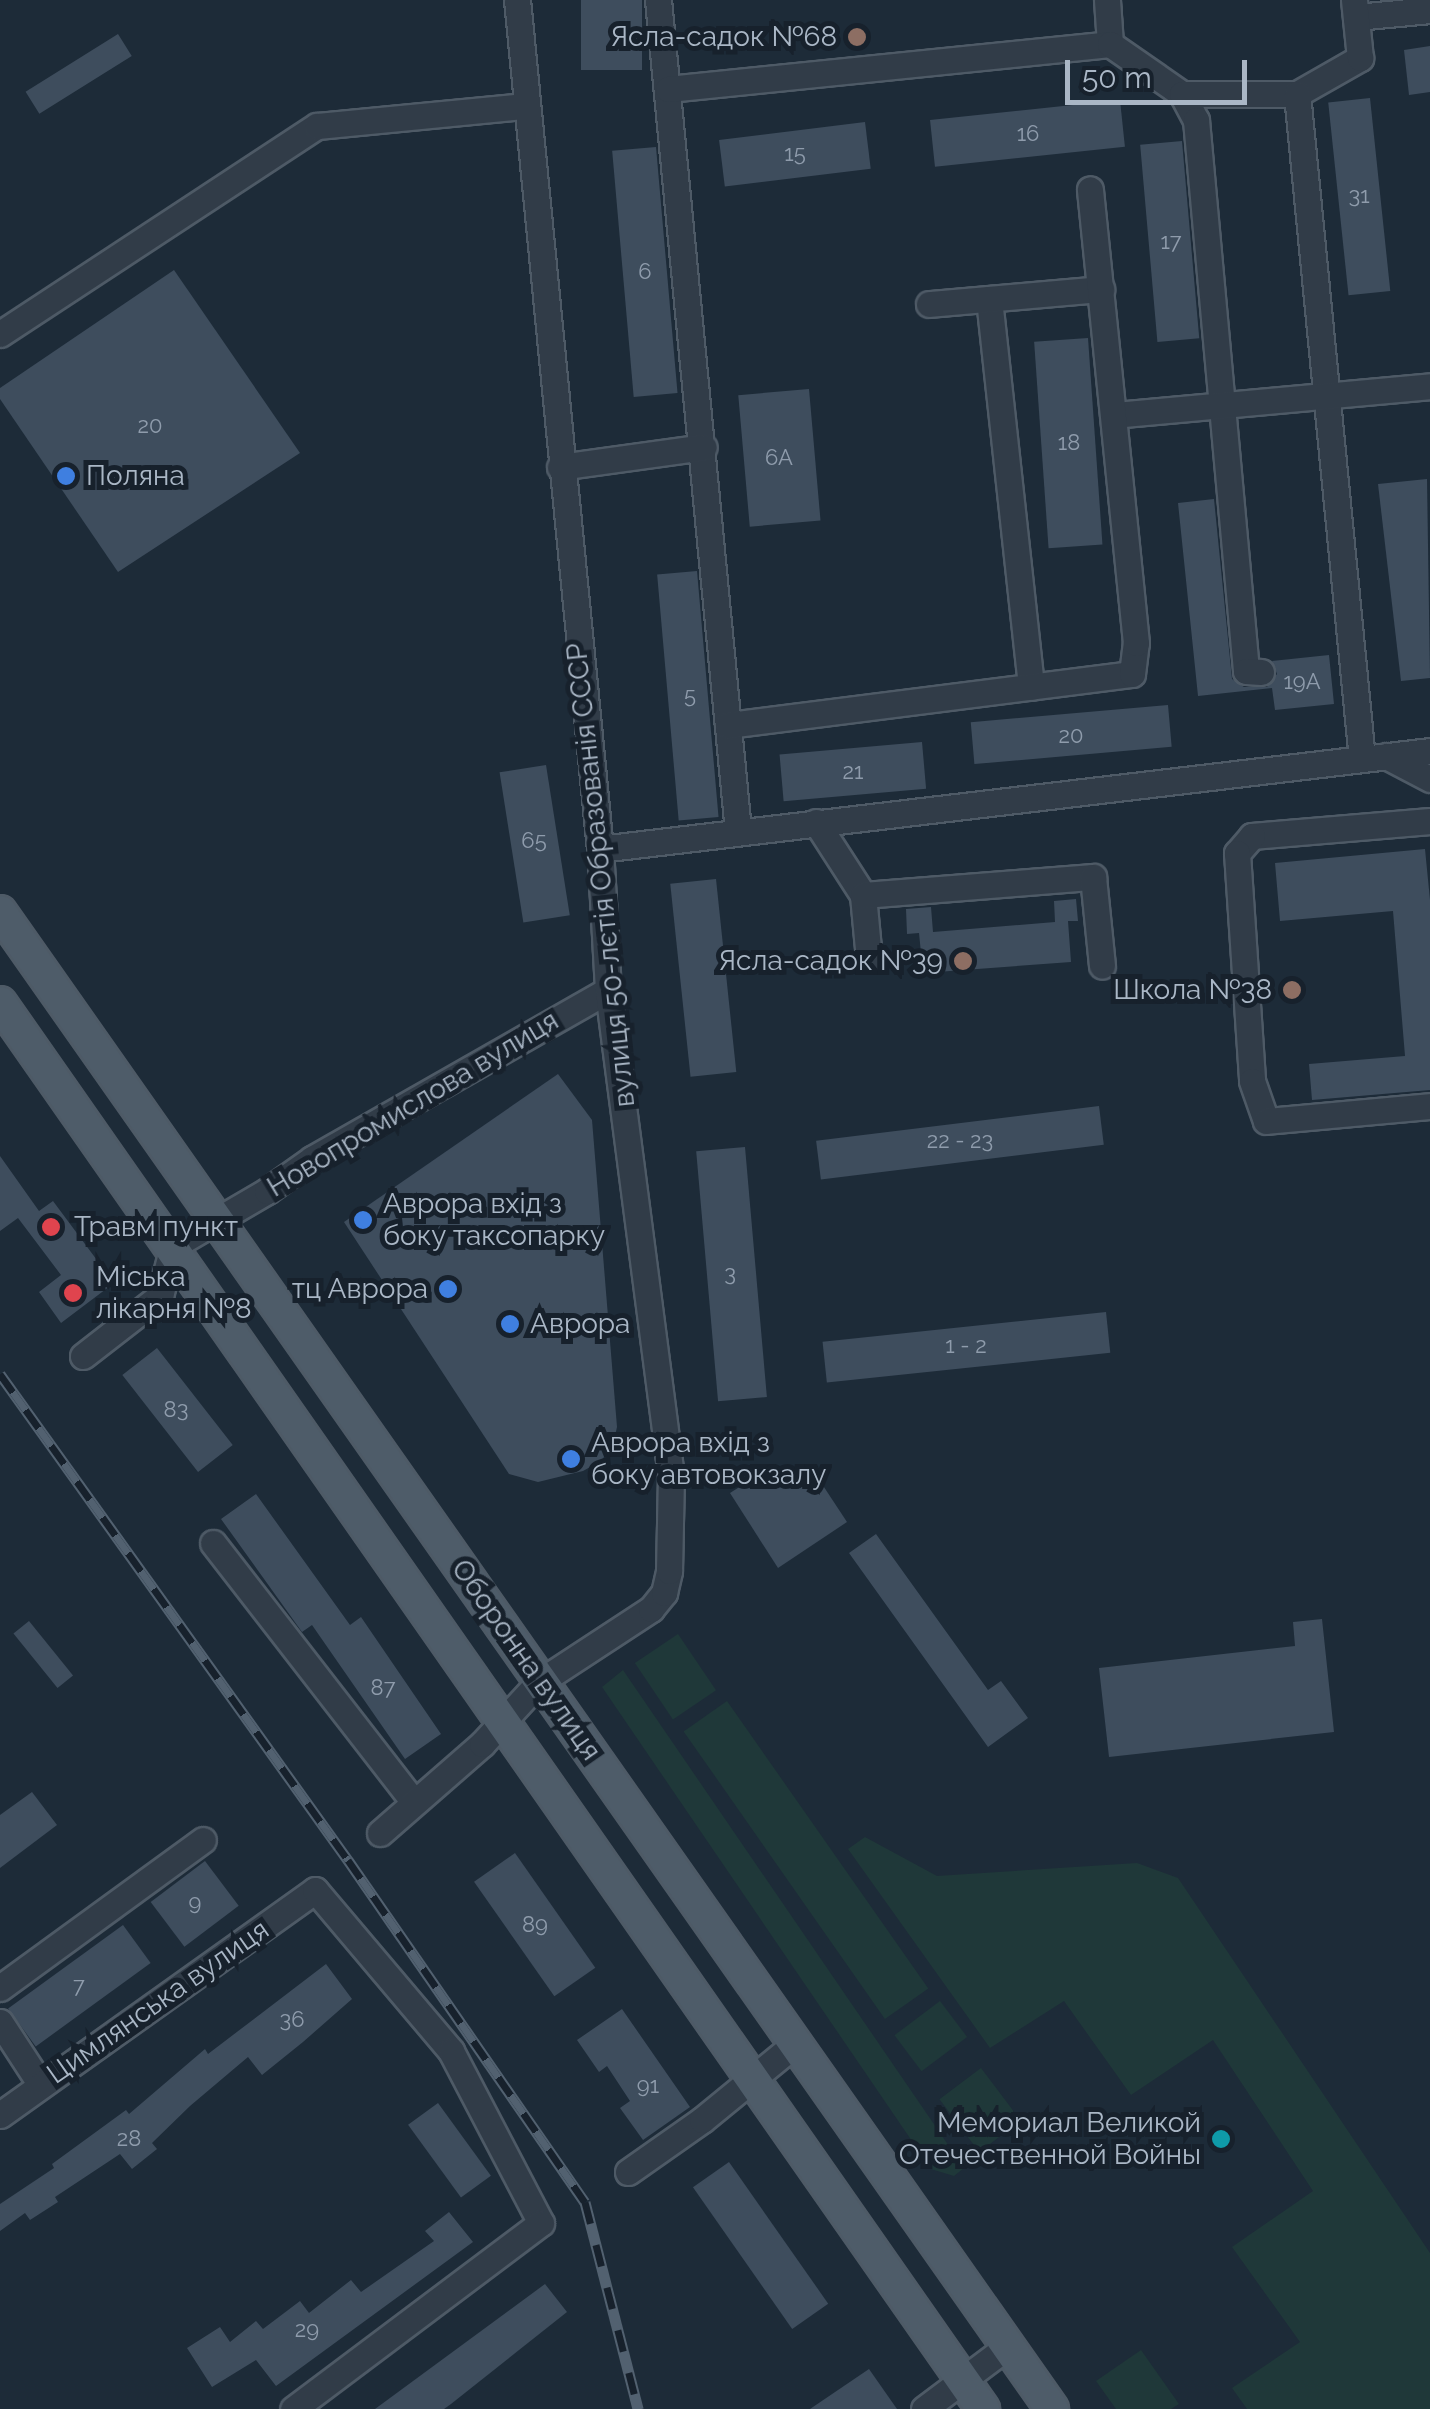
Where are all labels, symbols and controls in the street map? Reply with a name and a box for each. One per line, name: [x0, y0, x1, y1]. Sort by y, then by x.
place label: Ясла-садок №68: [610, 20, 837, 54]
marker: Ясла-садок №68: [846, 26, 868, 48]
scale bar: [1070, 40, 1252, 102]
text: 50 m: [1082, 60, 1152, 95]
house number: 16: [1017, 121, 1039, 147]
house number: 15: [784, 141, 806, 167]
house number: 31: [1348, 183, 1370, 209]
house number: 17: [1160, 229, 1182, 255]
house number: 6: [638, 259, 652, 285]
house number: 20: [138, 413, 162, 439]
house number: 18: [1058, 430, 1080, 456]
house number: 6А: [765, 445, 793, 471]
place label: Поляна: [86, 459, 185, 493]
marker: Поляна: [55, 465, 77, 487]
street label: вулиця 50-лєтія Образованія СССР: [560, 641, 642, 1109]
house number: 19А: [1283, 669, 1321, 695]
house number: 5: [684, 683, 696, 709]
house number: 20: [1059, 723, 1083, 749]
house number: 21: [843, 759, 863, 785]
house number: 65: [521, 828, 547, 854]
place label: Ясла-садок №39: [718, 944, 943, 978]
marker: Ясла-садок №39: [952, 950, 974, 972]
place label: Школа №38: [1113, 973, 1272, 1007]
marker: Школа №38: [1281, 979, 1303, 1001]
street label: Новопромислова вулиця: [261, 1004, 565, 1204]
house number: 22 - 23: [927, 1128, 993, 1154]
place label: Аврора вхід з боку таксопарку: [383, 1187, 606, 1253]
marker: Аврора вхід з боку таксопарку: [352, 1209, 374, 1231]
place label: Травм пункт: [74, 1210, 238, 1244]
marker: Травм пункт: [38, 1214, 64, 1240]
place label: Міська лікарня №8: [96, 1260, 252, 1326]
house number: 3: [724, 1261, 736, 1287]
place label: тц Аврора: [291, 1272, 428, 1306]
marker: тц Аврора: [437, 1278, 459, 1300]
marker: Міська лікарня №8: [60, 1280, 86, 1306]
place label: Аврора: [530, 1307, 630, 1341]
marker: Аврора: [499, 1313, 521, 1335]
house number: 1 - 2: [945, 1333, 987, 1359]
house number: 83: [164, 1397, 188, 1423]
place label: Аврора вхід з боку автовокзалу: [591, 1426, 827, 1492]
marker: Аврора вхід з боку автовокзалу: [560, 1448, 582, 1470]
street label: Оборонна вулиця: [444, 1553, 608, 1767]
house number: 87: [371, 1675, 395, 1701]
house number: 9: [189, 1890, 201, 1916]
house number: 89: [522, 1912, 548, 1938]
street label: Цимлянська вулиця: [41, 1913, 275, 2091]
house number: 7: [73, 1973, 85, 1999]
house number: 36: [279, 2007, 305, 2033]
house number: 91: [637, 2073, 659, 2099]
place label: Мемориал Великой Отечественной Войны: [899, 2106, 1201, 2172]
house number: 28: [117, 2126, 141, 2152]
marker: Мемориал Великой Отечественной Войны: [1210, 2128, 1232, 2150]
house number: 29: [295, 2317, 319, 2343]

